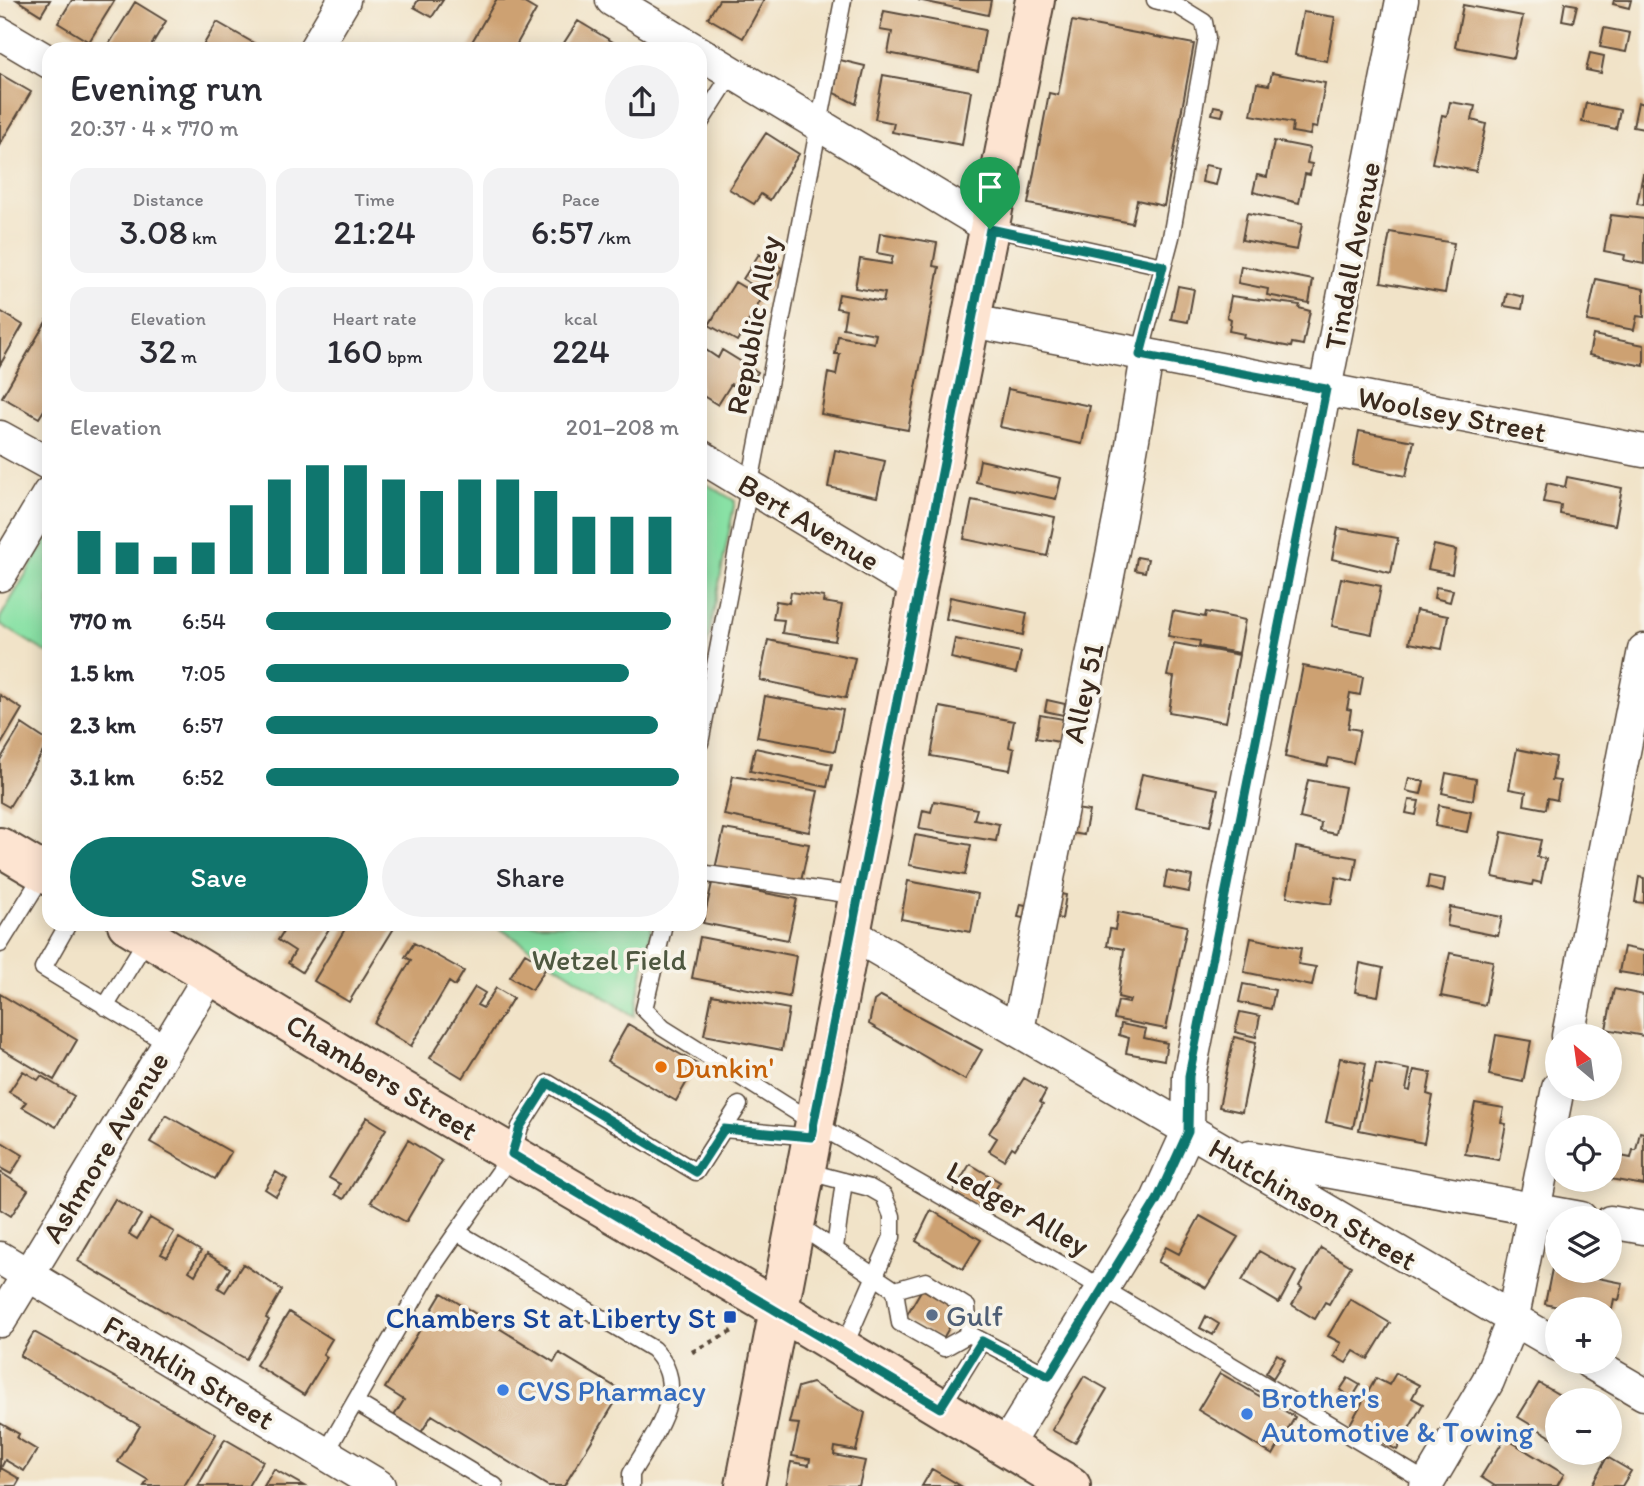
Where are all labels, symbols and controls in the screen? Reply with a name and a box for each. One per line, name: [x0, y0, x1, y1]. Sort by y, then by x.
text: Evening run: [70, 65, 263, 111]
button: share: [605, 65, 679, 139]
text: 20:37 · 4 × 770 m: [70, 114, 239, 142]
pin: [960, 157, 1020, 229]
street label: Tindall Avenue: [1316, 159, 1388, 353]
icon: arrive: [971, 168, 1009, 206]
text: Distance: [133, 188, 204, 211]
text: Time: [354, 188, 395, 211]
text: Pace: [562, 188, 600, 211]
text: 3.08: [119, 211, 188, 253]
text: 21:24: [333, 211, 416, 253]
text: 6:57: [531, 211, 594, 253]
text: km: [188, 226, 217, 249]
text: /km: [594, 226, 631, 249]
street label: Republic Alley: [718, 232, 788, 418]
text: Elevation: [130, 307, 206, 330]
text: Heart rate: [332, 307, 417, 330]
text: kcal: [564, 307, 598, 330]
text: 32: [139, 330, 177, 372]
text: 160: [327, 330, 383, 372]
text: 224: [552, 330, 610, 372]
text: m: [177, 345, 197, 368]
text: bpm: [383, 345, 422, 368]
street label: Woolsey Street: [1354, 378, 1550, 450]
text: Elevation: [70, 413, 161, 441]
text: 201–208 m: [566, 413, 679, 441]
street label: Bert Avenue: [731, 465, 887, 579]
text: 770 m: [70, 607, 132, 635]
text: 6:54: [182, 607, 226, 635]
street label: Alley 51: [1054, 640, 1112, 746]
text: 1.5 km: [70, 659, 134, 687]
text: 7:05: [182, 659, 225, 687]
text: 2.3 km: [70, 711, 136, 739]
text: 6:57: [182, 711, 223, 739]
text: 3.1 km: [70, 763, 134, 791]
text: 6:52: [182, 763, 224, 791]
button: Save: [70, 837, 368, 917]
button: Share: [382, 837, 679, 917]
park label: Wetzel Field: [531, 941, 687, 978]
street label: Chambers Street: [279, 1005, 485, 1149]
north arrow: [1545, 1024, 1622, 1101]
map controls: [1545, 1024, 1622, 1465]
street label: Ashmore Avenue: [33, 1045, 177, 1249]
place label: Dunkin': [675, 1049, 774, 1086]
marker: Dunkin': [653, 1059, 669, 1075]
button: locate: [1545, 1115, 1622, 1192]
street label: Hutchinson Street: [1202, 1129, 1424, 1279]
street label: Ledger Alley: [940, 1152, 1096, 1264]
button: layers: [1545, 1206, 1622, 1283]
place label: Gulf: [946, 1297, 1003, 1334]
button: +: [1545, 1297, 1622, 1374]
place label: Chambers St at Liberty St: [385, 1299, 716, 1336]
street label: Franklin Street: [97, 1306, 281, 1438]
marker: Gulf: [924, 1307, 940, 1323]
marker: Chambers St at Liberty St: [722, 1309, 738, 1325]
place label: CVS Pharmacy: [517, 1372, 706, 1409]
place label: Brother's Automotive & Towing: [1261, 1379, 1535, 1450]
marker: CVS Pharmacy: [495, 1382, 511, 1398]
button: −: [1545, 1388, 1622, 1465]
marker: Brother's Automotive & Towing: [1239, 1406, 1255, 1422]

